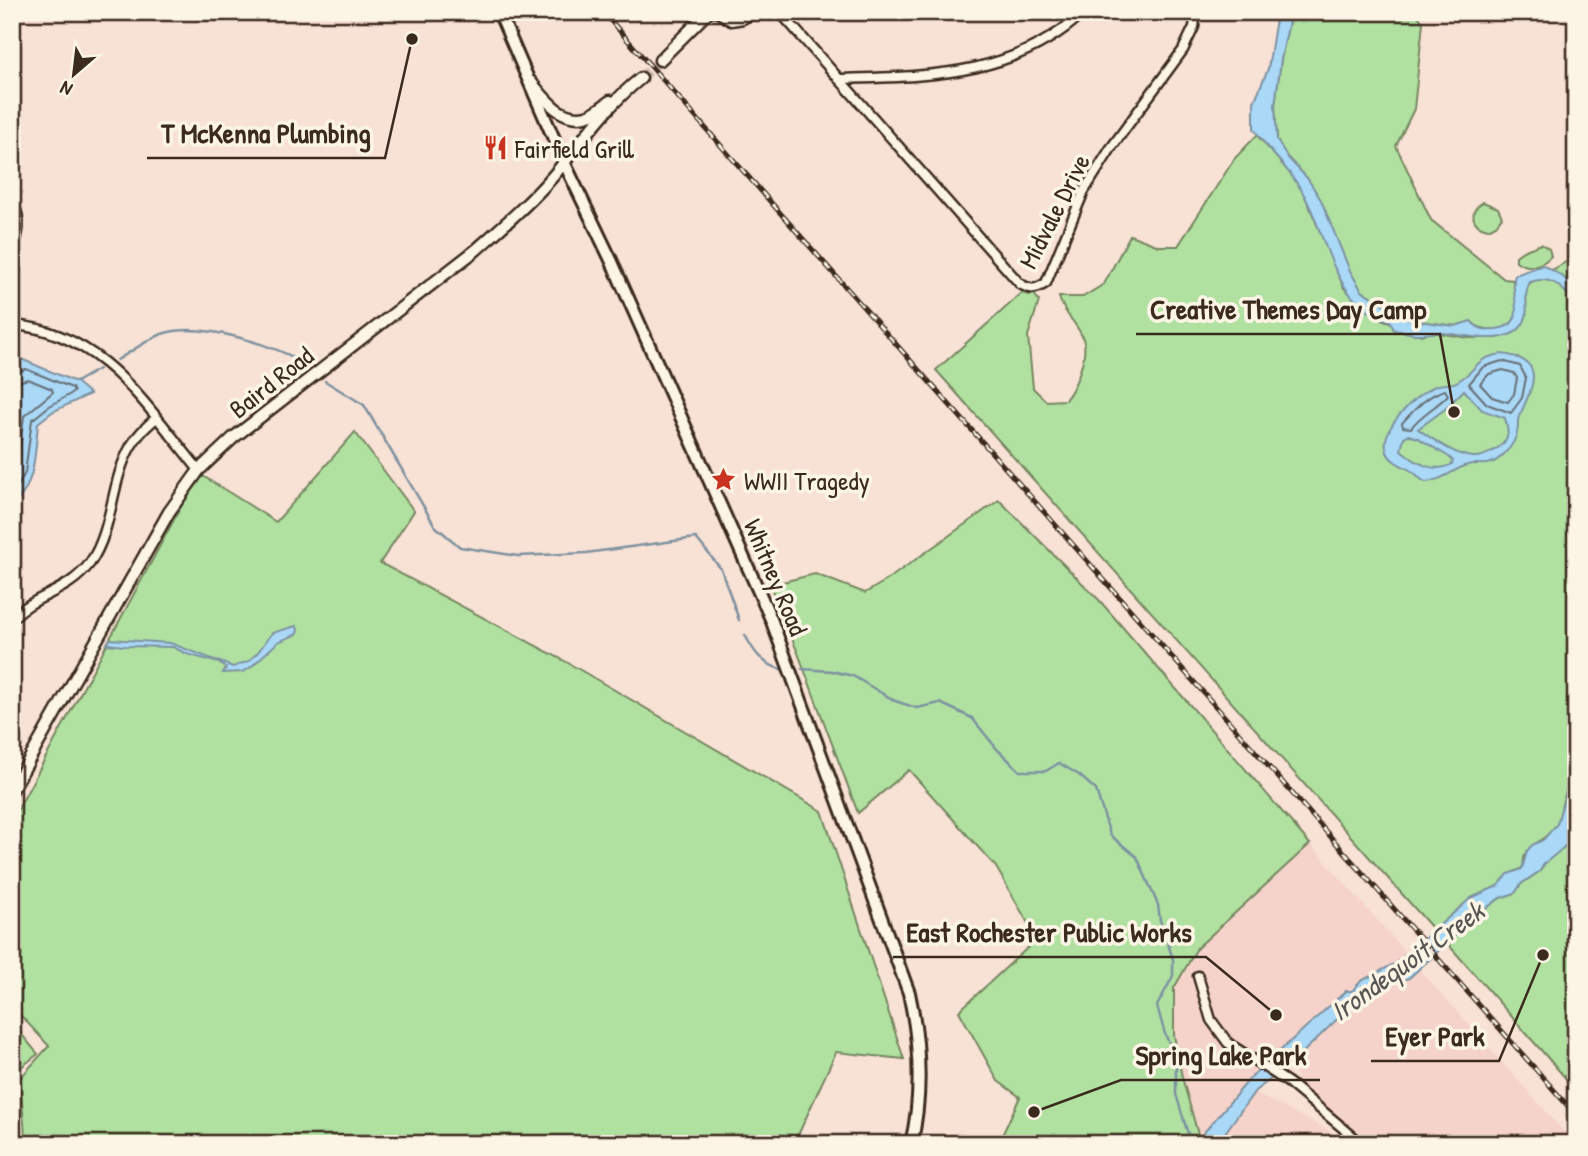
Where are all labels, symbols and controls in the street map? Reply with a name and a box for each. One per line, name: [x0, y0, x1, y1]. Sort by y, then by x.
north arrow: [38, 38, 108, 108]
text: N: [55, 75, 77, 103]
callout: T McKenna Plumbing: [147, 109, 385, 158]
text: T McKenna Plumbing: [160, 114, 371, 153]
place label: Fairfield Grill: [514, 131, 635, 166]
restaurant icon: Fairfield Grill: [481, 134, 509, 162]
street label: Midvale Drive: [1010, 148, 1098, 274]
callout: Creative Themes Day Camp: [1136, 285, 1440, 334]
text: Creative Themes Day Camp: [1150, 290, 1427, 329]
street label: Baird Road: [222, 338, 320, 426]
place label: WWII Tragedy: [744, 463, 870, 498]
place icon: WWII Tragedy: [710, 466, 738, 494]
street label: Whitney Road: [736, 513, 816, 641]
water label: Irondequoit Creek: [1323, 891, 1493, 1030]
callout: East Rochester Public Works: [893, 908, 1206, 957]
text: East Rochester Public Works: [906, 913, 1192, 951]
callout: Eyer Park: [1371, 1012, 1499, 1061]
text: Eyer Park: [1385, 1017, 1485, 1056]
callout: Spring Lake Park: [1121, 1031, 1320, 1080]
text: Spring Lake Park: [1136, 1036, 1307, 1075]

